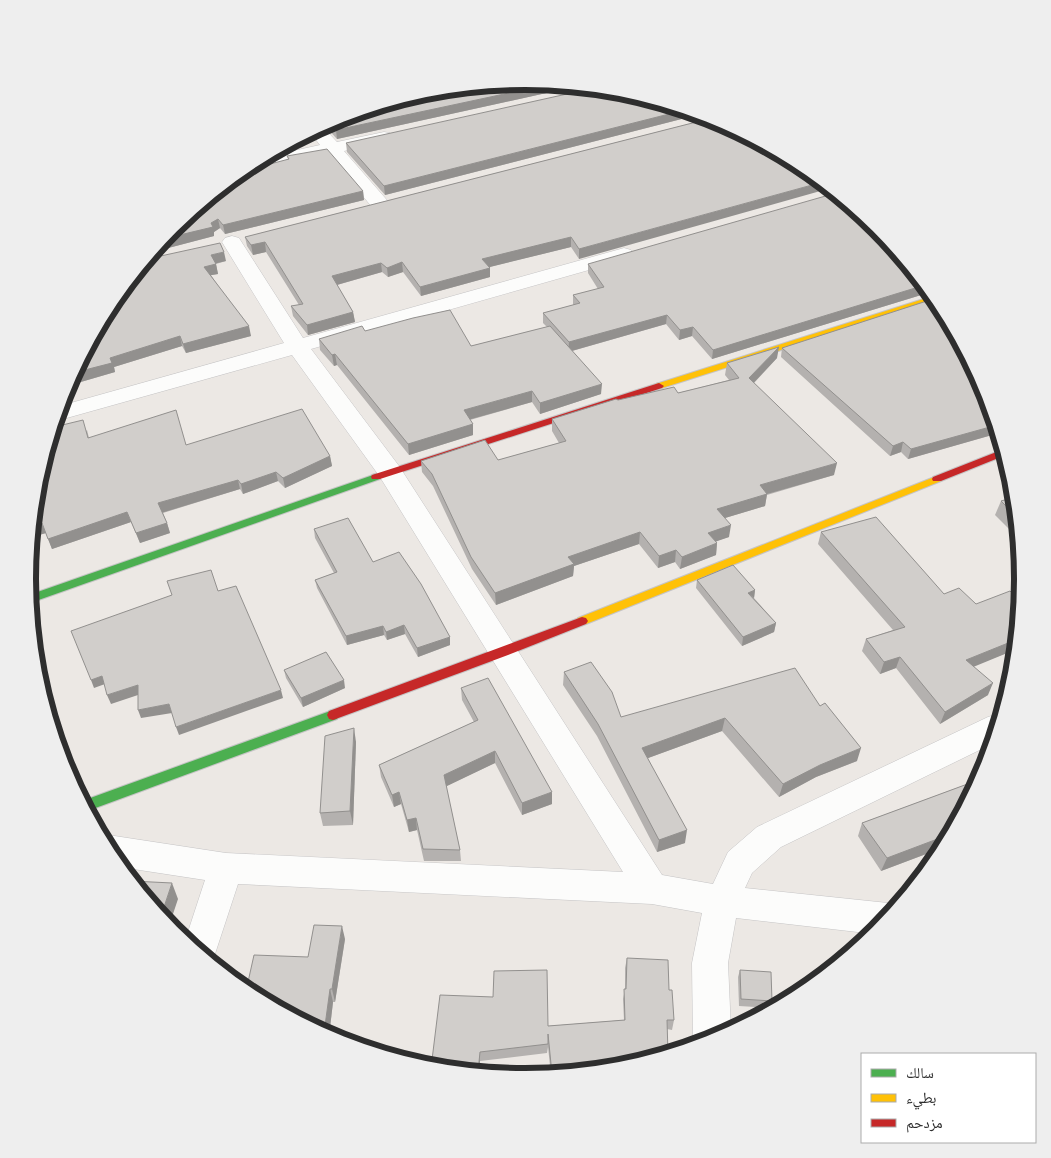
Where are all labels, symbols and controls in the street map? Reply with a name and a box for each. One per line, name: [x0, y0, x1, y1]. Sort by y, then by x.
legend: [861, 1053, 1036, 1143]
text: سالك: [906, 1063, 934, 1081]
text: بطيء: [906, 1088, 936, 1110]
text: مزدحم: [906, 1113, 943, 1133]

